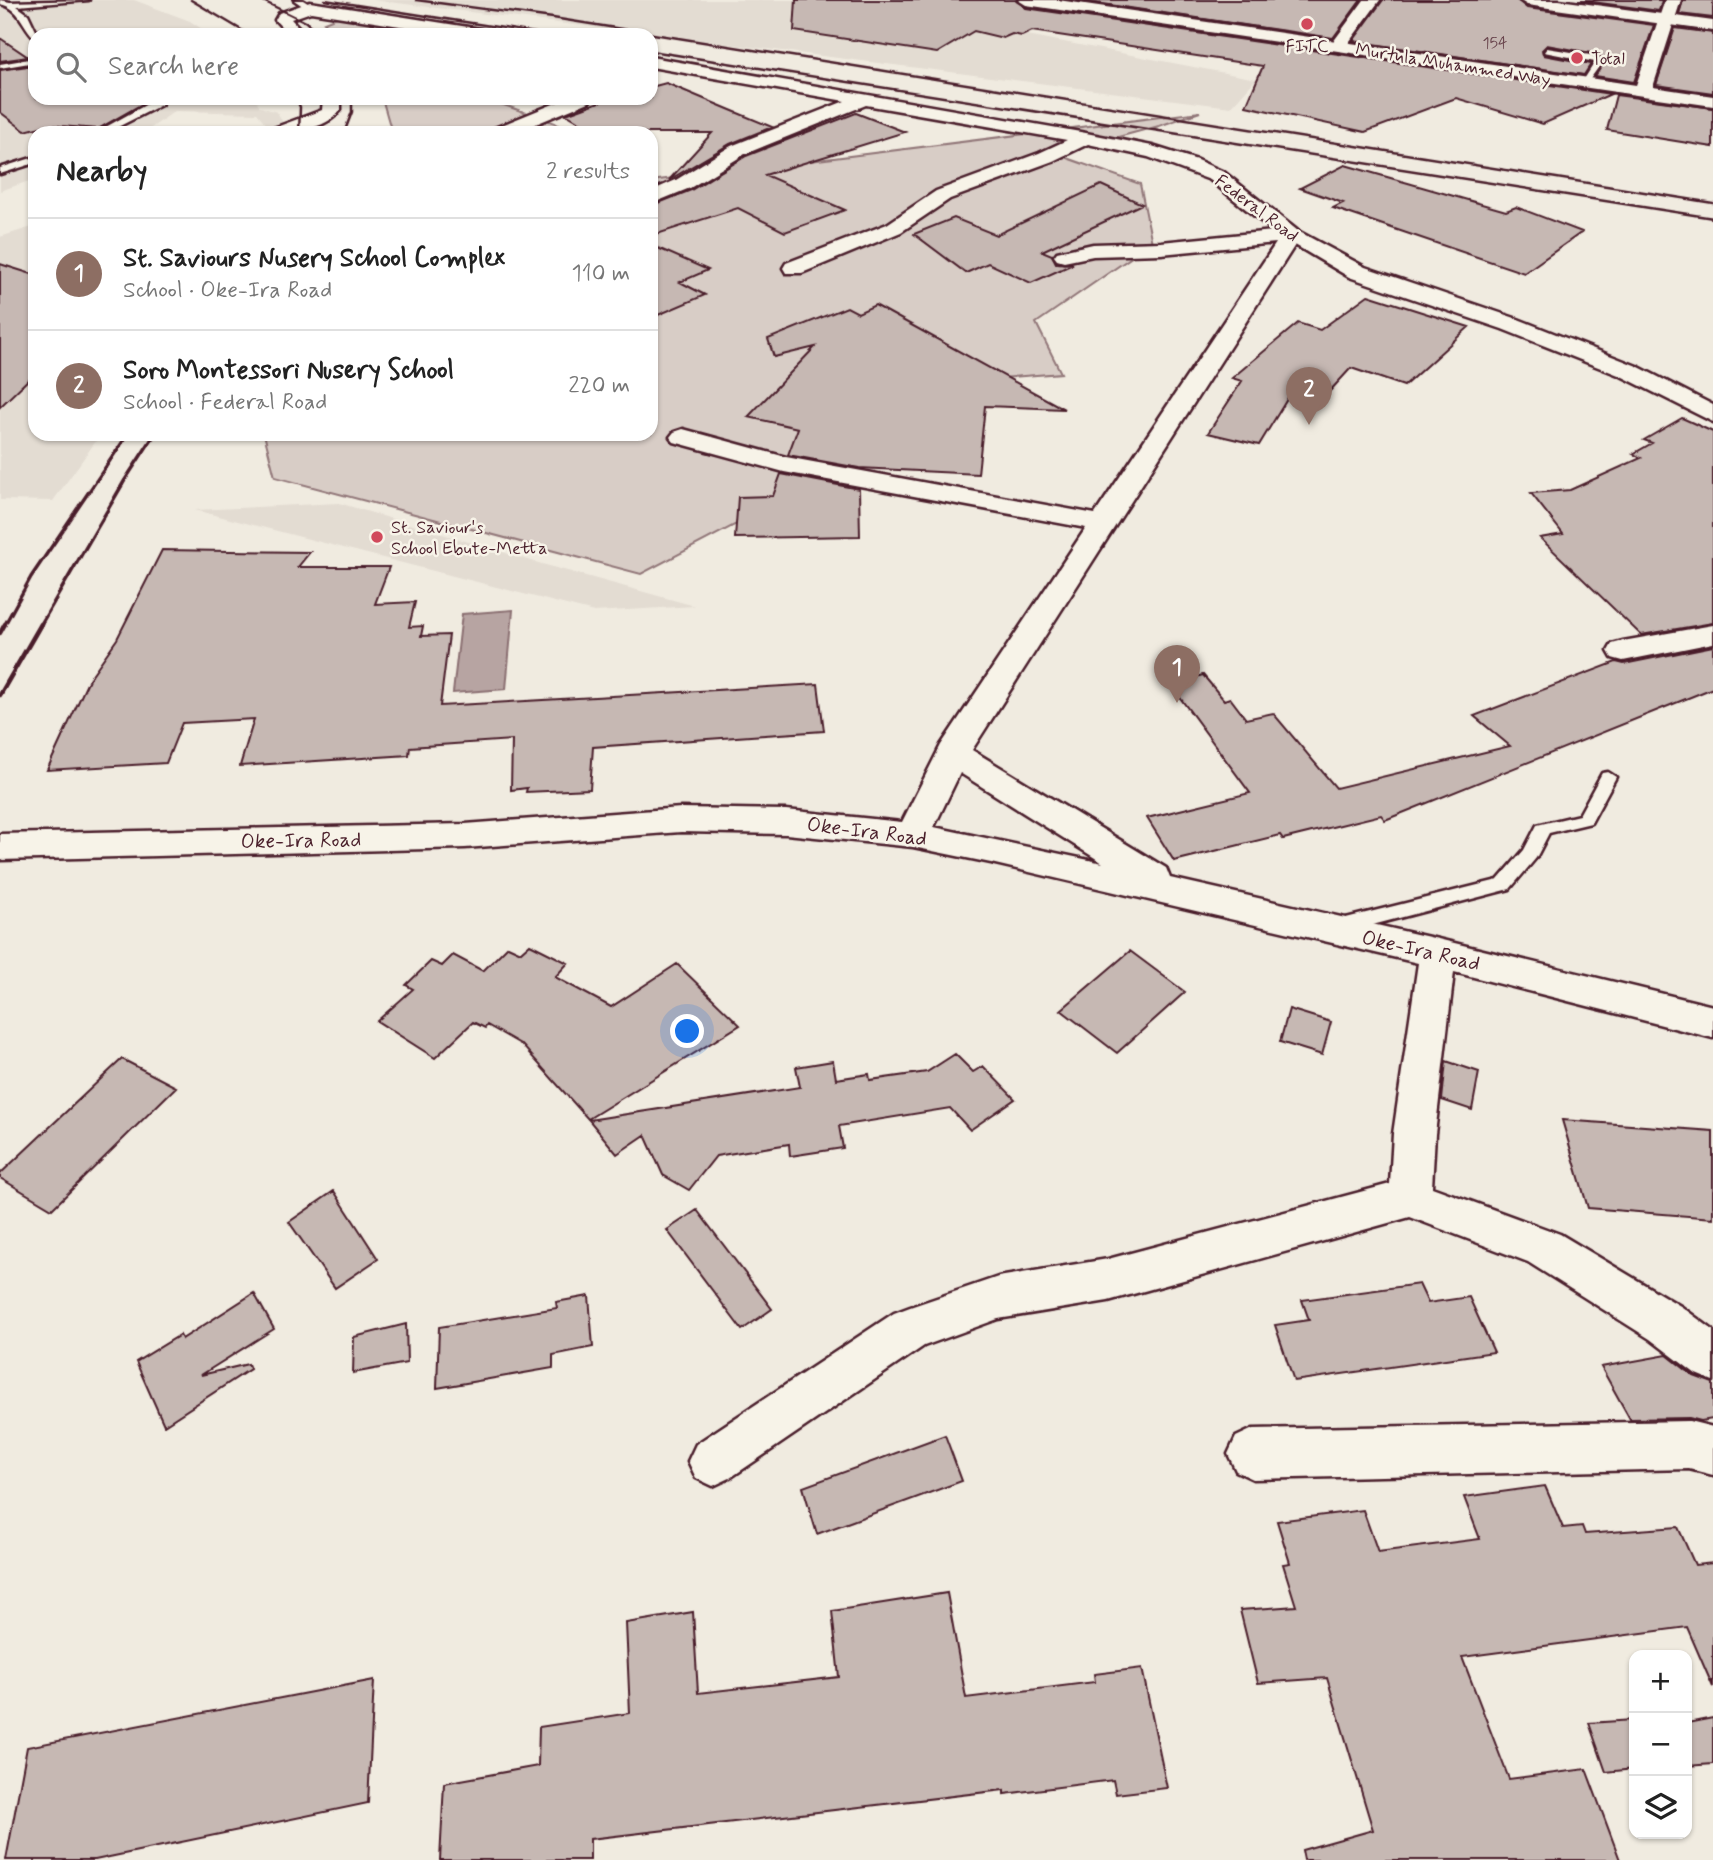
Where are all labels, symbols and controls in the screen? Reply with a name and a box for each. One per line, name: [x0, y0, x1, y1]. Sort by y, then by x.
marker: FITC: [1299, 16, 1315, 32]
search box: [28, 28, 658, 105]
house number: 154: [1482, 33, 1508, 54]
place label: FITC: [1286, 35, 1329, 59]
street label: Murtula Muhammed Way: [1354, 38, 1552, 92]
place label: Total: [1591, 47, 1625, 71]
icon: search: [52, 48, 90, 86]
text: Search here: [108, 50, 239, 84]
marker: Total: [1569, 50, 1585, 66]
text: Nearby: [56, 152, 147, 191]
text: 2 results: [546, 157, 630, 187]
street label: Federal Road: [1209, 169, 1303, 248]
text: St. Saviours Nusery School Complex: [123, 242, 505, 276]
text: 1: [74, 259, 84, 289]
text: 110 m: [571, 259, 630, 289]
text: School · Oke-Ira Road: [123, 276, 332, 306]
text: Soro Montessori Nusery School: [123, 354, 454, 388]
pin: 2: [1286, 367, 1332, 425]
text: 2: [73, 371, 85, 401]
text: 220 m: [568, 371, 630, 401]
text: School · Federal Road: [123, 388, 327, 418]
place label: St. Saviour's School Ebute-Metta: [391, 516, 548, 561]
marker: St. Saviour's School Ebute-Metta: [369, 529, 385, 545]
pin: 1: [1154, 645, 1200, 703]
street label: Oke-Ira Road: [805, 811, 928, 853]
street label: Oke-Ira Road: [241, 826, 362, 856]
street label: Oke-Ira Road: [1359, 924, 1483, 978]
your location: [670, 1014, 704, 1048]
map controls: [1629, 1650, 1692, 1839]
button: +: [1629, 1650, 1692, 1713]
button: −: [1629, 1713, 1692, 1776]
button: layers: [1629, 1776, 1692, 1839]

